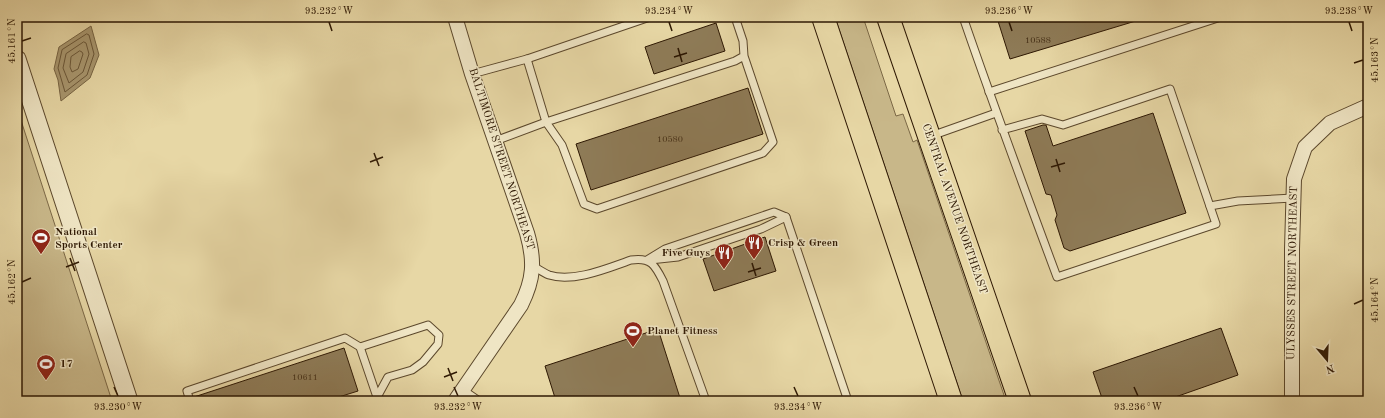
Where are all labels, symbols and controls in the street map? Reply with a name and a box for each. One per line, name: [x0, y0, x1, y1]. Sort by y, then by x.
text: 93.232°W: [305, 6, 353, 16]
text: 93.234°W: [645, 6, 693, 16]
text: 93.236°W: [985, 6, 1033, 16]
text: 93.238°W: [1325, 6, 1373, 16]
text: 45.161°N: [7, 18, 17, 64]
house number: 10588: [1025, 36, 1051, 45]
text: 45.163°N: [1370, 37, 1380, 83]
street label: BALTIMORE STREET NORTHEAST: [466, 67, 536, 251]
street label: CENTRAL AVENUE NORTHEAST: [920, 122, 988, 296]
house number: 10580: [657, 135, 683, 144]
street label: ULYSSES STREET NORTHEAST: [1286, 186, 1300, 360]
sports icon: National Sports Center: [30, 227, 52, 255]
place label: National Sports Center: [55, 227, 123, 251]
restaurant icon: Crisp & Green: [743, 232, 765, 260]
place label: Crisp & Green: [768, 238, 838, 249]
restaurant icon: Five Guys: [713, 242, 735, 270]
place label: Five Guys: [661, 248, 710, 259]
text: 45.162°N: [7, 259, 17, 305]
text: 45.164°N: [1370, 277, 1380, 323]
sports icon: Planet Fitness: [622, 320, 644, 348]
place label: Planet Fitness: [647, 326, 718, 337]
north arrow: [1307, 340, 1347, 380]
sports icon: 17: [35, 353, 57, 381]
place label: 17: [60, 359, 73, 370]
text: N: [1323, 361, 1336, 375]
house number: 10611: [292, 373, 318, 382]
text: 93.230°W: [94, 402, 142, 412]
text: 93.232°W: [434, 402, 482, 412]
text: 93.234°W: [774, 402, 822, 412]
text: 93.236°W: [1114, 402, 1162, 412]

